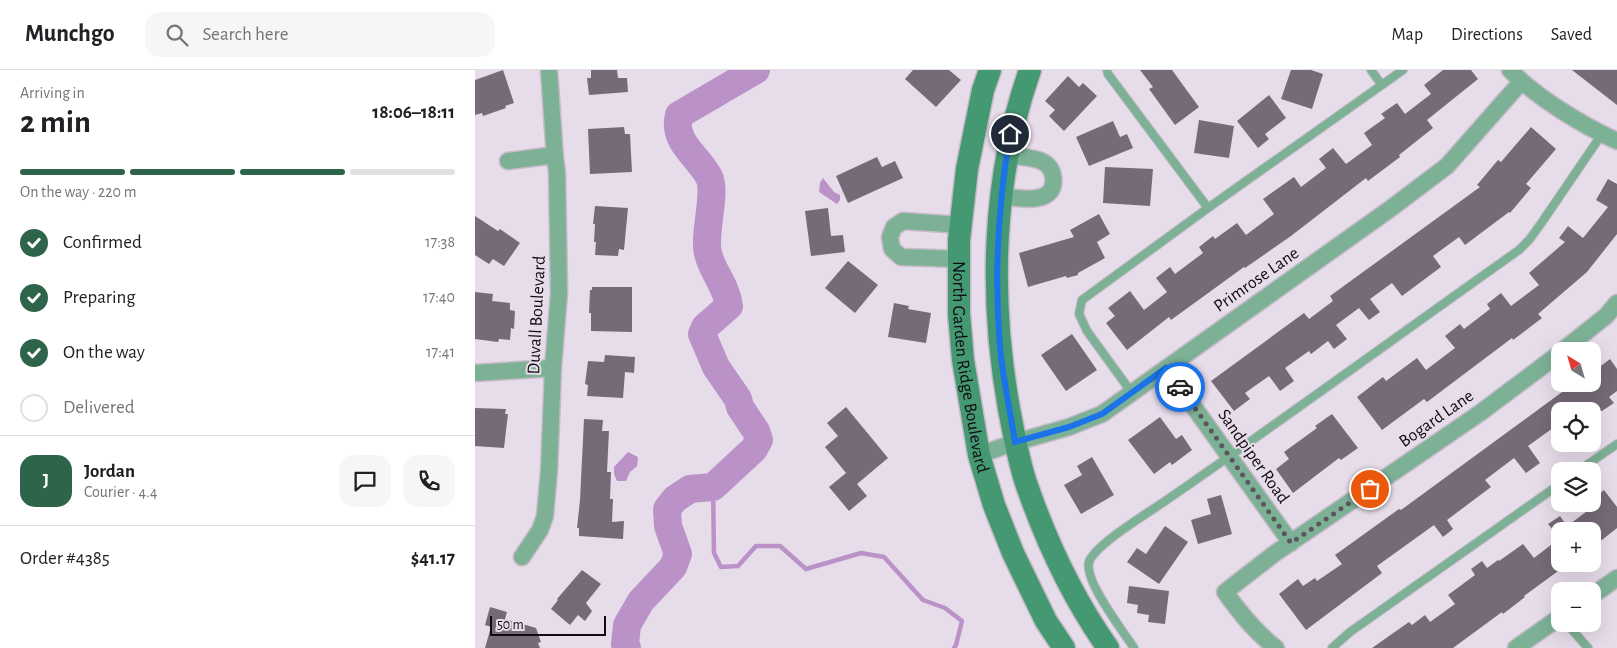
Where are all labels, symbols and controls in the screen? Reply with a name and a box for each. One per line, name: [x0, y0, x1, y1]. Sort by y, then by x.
search box: [145, 12, 495, 57]
icon: search: [163, 21, 191, 49]
text: Munchgo: [25, 22, 115, 46]
text: Search here: [203, 25, 288, 44]
text: Map: [1392, 26, 1423, 44]
text: Directions: [1451, 26, 1523, 44]
text: Saved: [1551, 26, 1592, 44]
text: Arriving in: [20, 85, 85, 101]
text: 18:06–18:11: [372, 103, 455, 122]
text: 2 min: [20, 106, 91, 138]
pin: [989, 113, 1031, 155]
icon: home: [996, 120, 1024, 148]
text: On the way · 220 m: [20, 184, 136, 200]
icon: check: [20, 229, 48, 257]
text: Confirmed: [63, 233, 142, 252]
text: 17:38: [425, 234, 455, 250]
street label: Primrose Lane: [1211, 244, 1302, 316]
street label: Duvall Boulevard: [525, 255, 549, 375]
street label: North Garden Ridge Boulevard: [949, 261, 992, 475]
icon: check: [20, 284, 48, 312]
text: Preparing: [63, 288, 136, 307]
text: 17:40: [423, 289, 455, 305]
icon: check: [20, 339, 48, 367]
north arrow: [1551, 342, 1601, 392]
map controls: [1551, 342, 1601, 632]
text: On the way: [63, 343, 145, 362]
text: 17:41: [426, 344, 455, 360]
courier: [1155, 362, 1205, 412]
icon: car: [1166, 373, 1194, 401]
street label: Bogard Lane: [1396, 387, 1477, 451]
text: Delivered: [63, 398, 135, 417]
button: locate: [1551, 402, 1601, 452]
street label: Sandpiper Road: [1214, 406, 1292, 507]
button: chat: [339, 455, 391, 507]
button: phone: [403, 455, 455, 507]
text: Jordan: [84, 462, 135, 481]
button: layers: [1551, 462, 1601, 512]
pin: [1349, 468, 1391, 510]
text: J: [43, 471, 49, 490]
icon: bag: [1356, 475, 1384, 503]
text: Courier · 4.4: [84, 484, 157, 500]
button: +: [1551, 522, 1601, 572]
text: Order #4385: [20, 549, 110, 568]
text: $41.17: [411, 549, 455, 568]
button: −: [1551, 582, 1601, 632]
scale bar: [490, 613, 606, 636]
text: 50 m: [497, 618, 524, 632]

